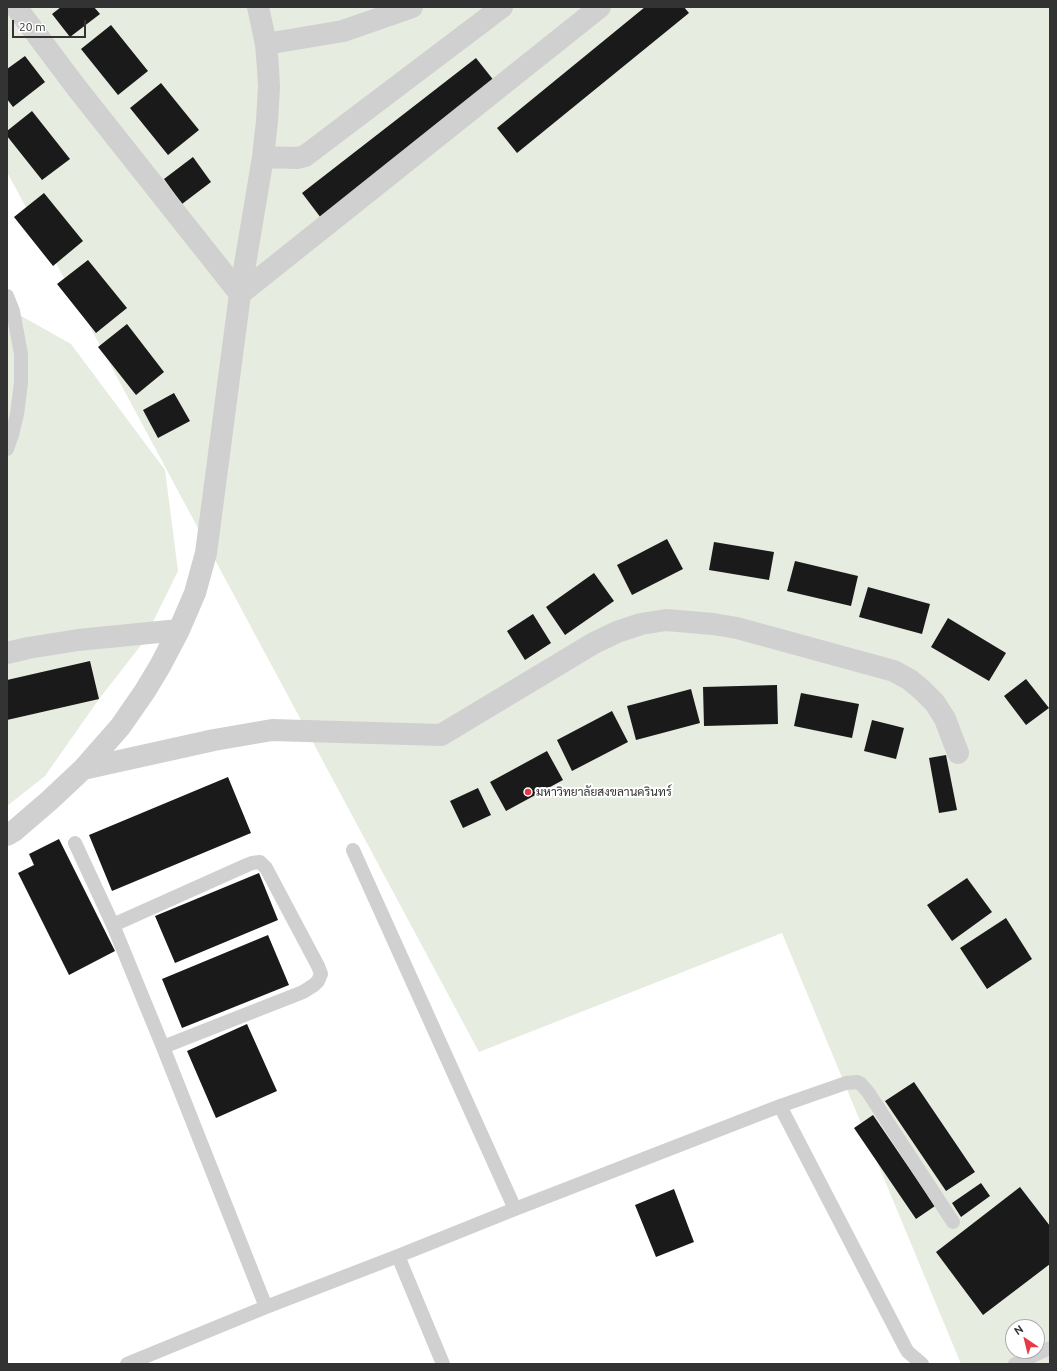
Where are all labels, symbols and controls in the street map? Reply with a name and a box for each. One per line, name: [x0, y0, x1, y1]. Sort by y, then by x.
scale bar: [14, 12, 88, 38]
text: 20 m: [19, 20, 46, 33]
place label: มหาวิทยาลัยสงขลานครินทร์: [536, 785, 672, 799]
marker: มหาวิทยาลัยสงขลานครินทร์: [523, 787, 533, 797]
north arrow: [1005, 1319, 1045, 1359]
text: N: [1012, 1323, 1025, 1337]

